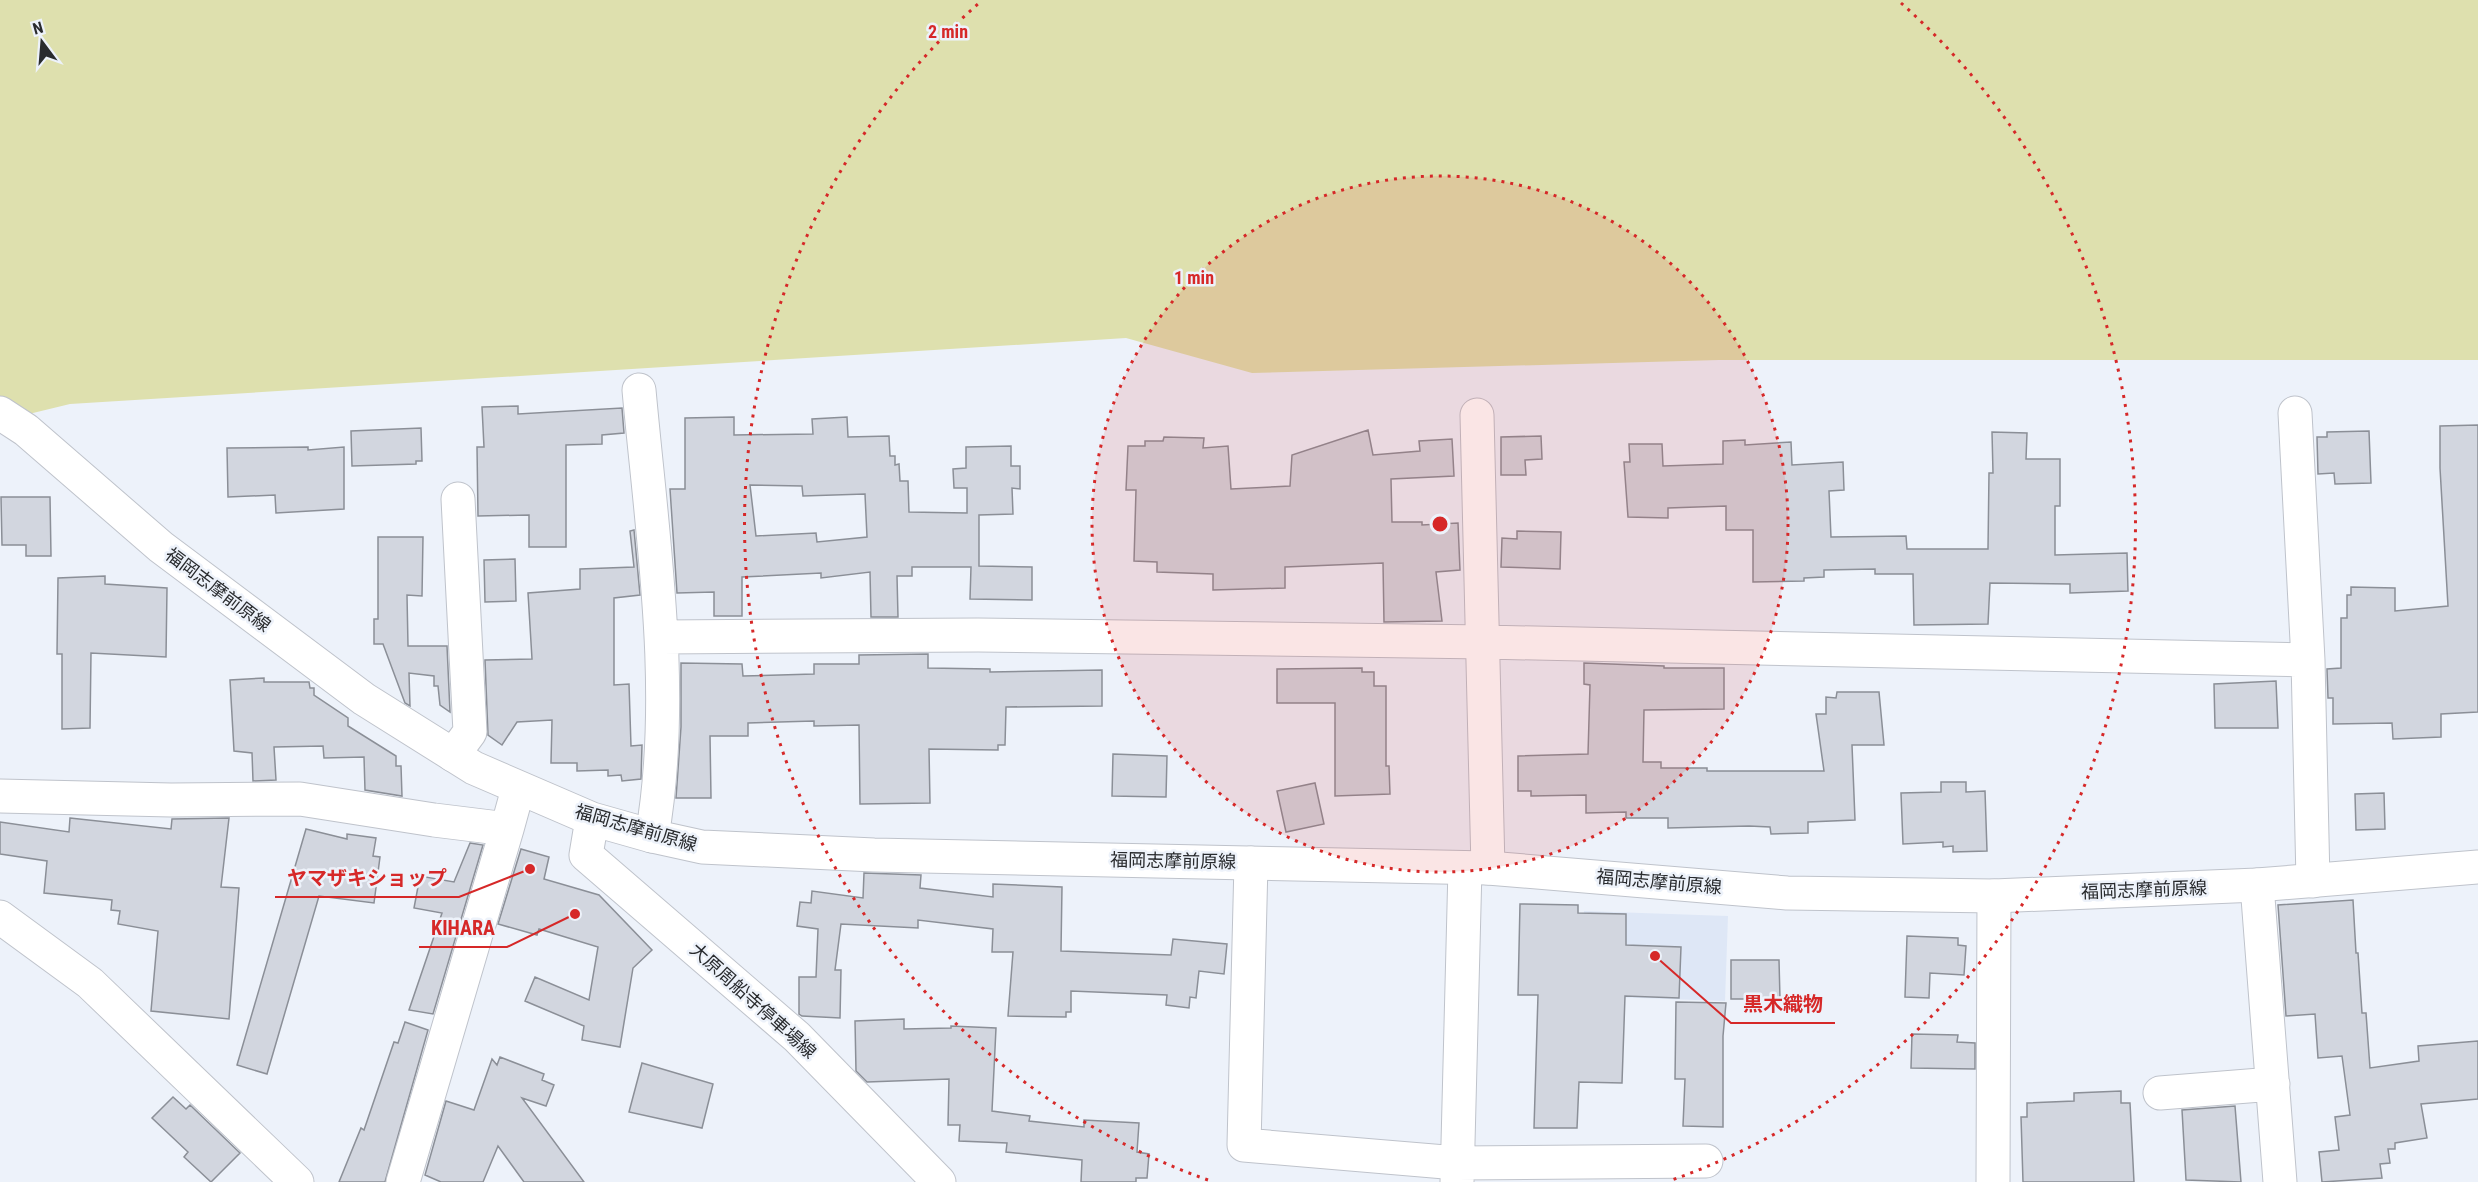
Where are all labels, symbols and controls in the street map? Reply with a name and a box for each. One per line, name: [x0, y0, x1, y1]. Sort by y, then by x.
north arrow: [12, 12, 72, 72]
text: N: [31, 18, 45, 39]
text: 2 min: [928, 21, 968, 42]
text: 1 min: [1174, 267, 1214, 288]
centre of rings: [1430, 514, 1450, 534]
street label: 福岡志摩前原線: [162, 543, 275, 636]
street label: 福岡志摩前原線: [573, 800, 700, 855]
street label: 福岡志摩前原線: [1110, 849, 1236, 872]
callout: ヤマザキショップ: [275, 859, 459, 897]
text: ヤマザキショップ: [287, 866, 447, 890]
street label: 福岡志摩前原線: [1595, 866, 1723, 897]
street label: 福岡志摩前原線: [2081, 877, 2207, 902]
callout: KIHARA: [419, 909, 507, 947]
text: KIHARA: [431, 916, 495, 940]
street label: 大原周船寺停車場線: [686, 939, 821, 1063]
callout: 黒木織物: [1731, 985, 1835, 1023]
text: 黒木織物: [1743, 992, 1823, 1016]

